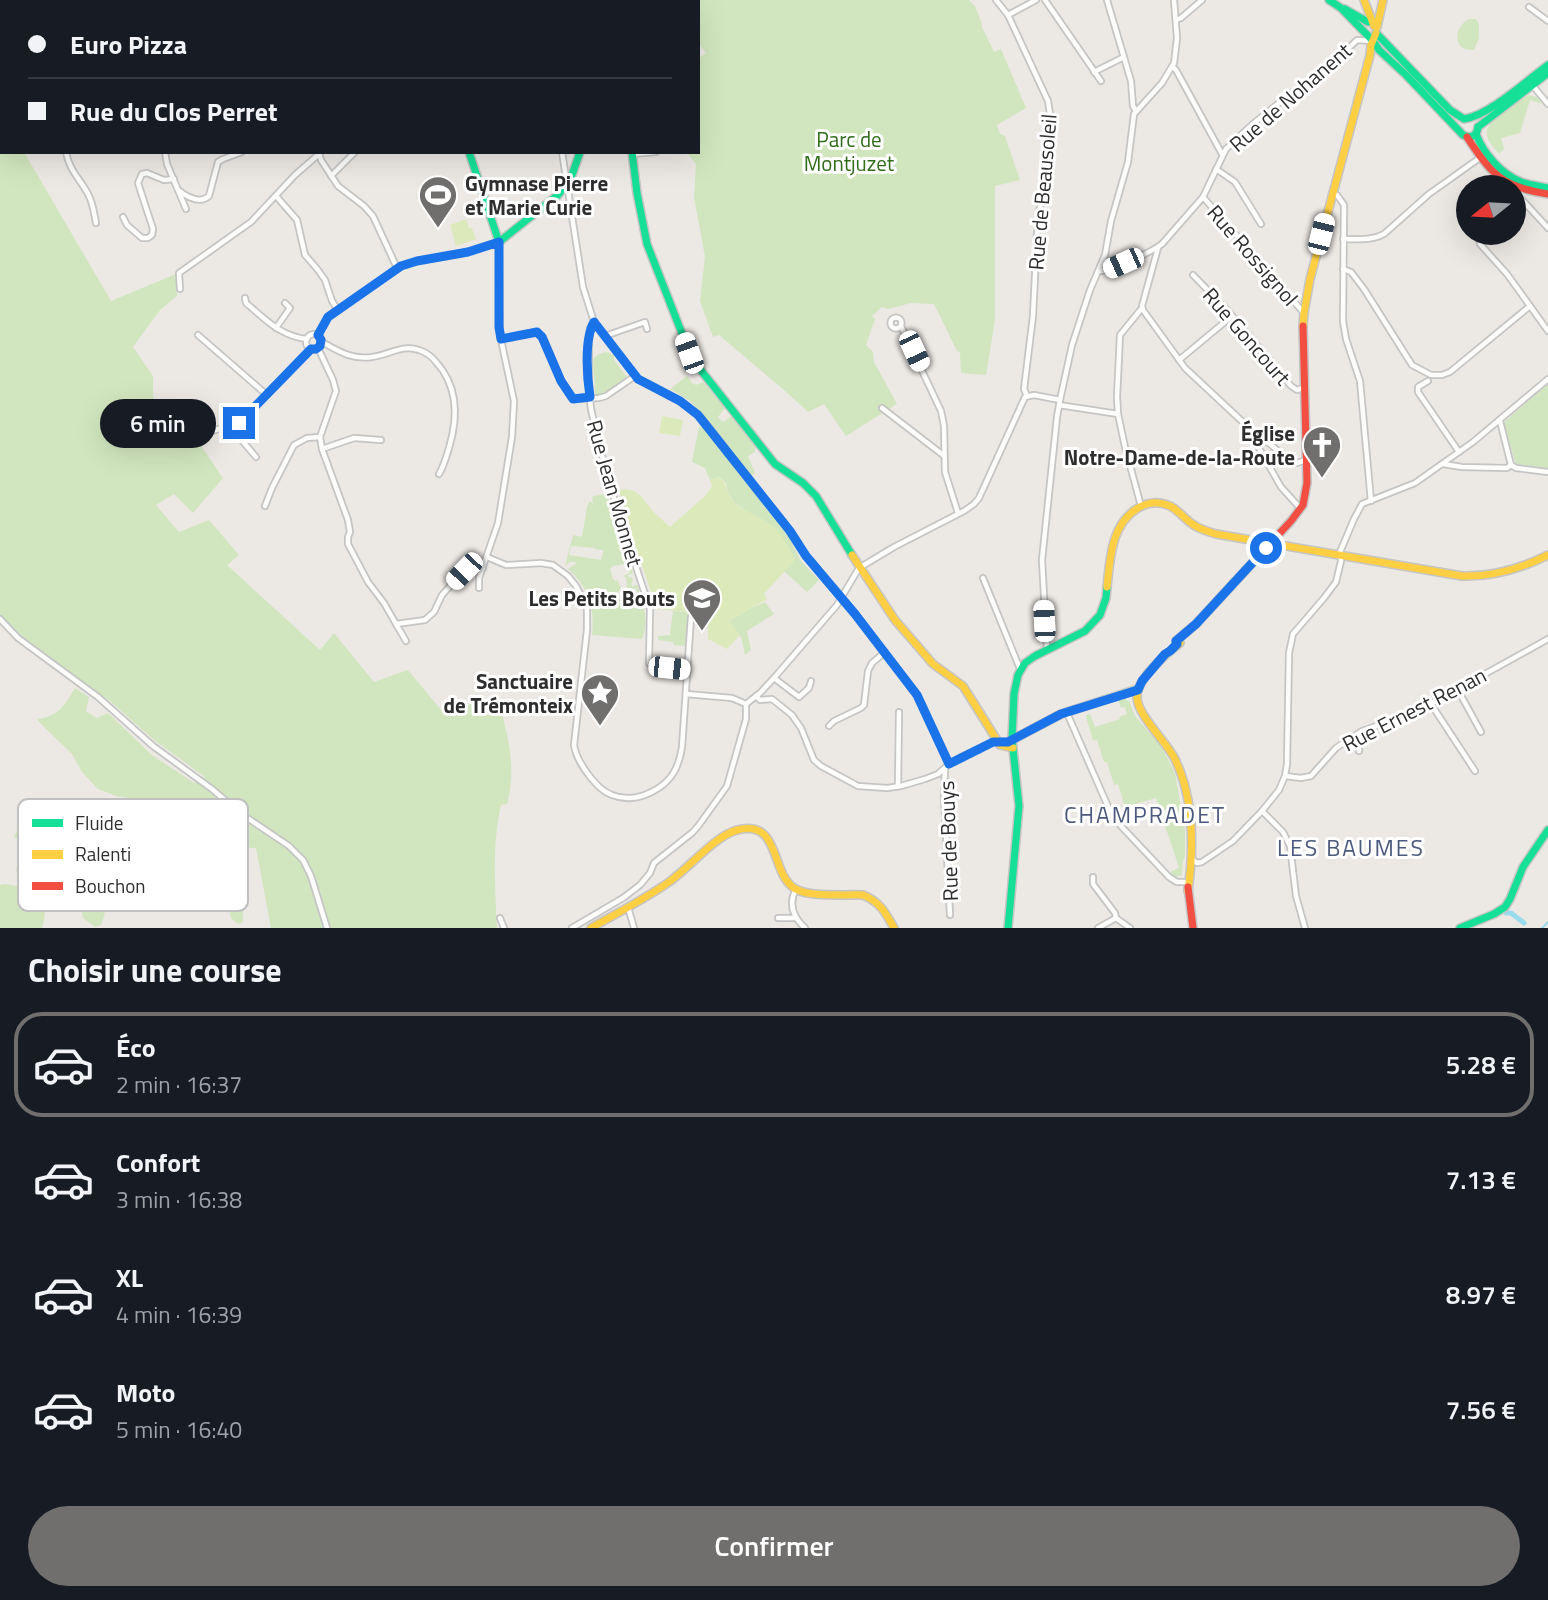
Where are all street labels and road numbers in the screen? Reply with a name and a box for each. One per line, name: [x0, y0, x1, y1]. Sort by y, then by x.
street label: Rue de Nohanent: [1222, 34, 1359, 159]
street label: Rue de Beausoleil: [1019, 113, 1065, 271]
street label: Rue Rossignol: [1200, 197, 1306, 313]
street label: Rue Goncourt: [1195, 280, 1299, 392]
street label: Rue Jean Monnet: [579, 416, 651, 571]
street label: Rue Ernest Renan: [1336, 659, 1492, 759]
street label: Rue de Bouys: [930, 780, 966, 902]

